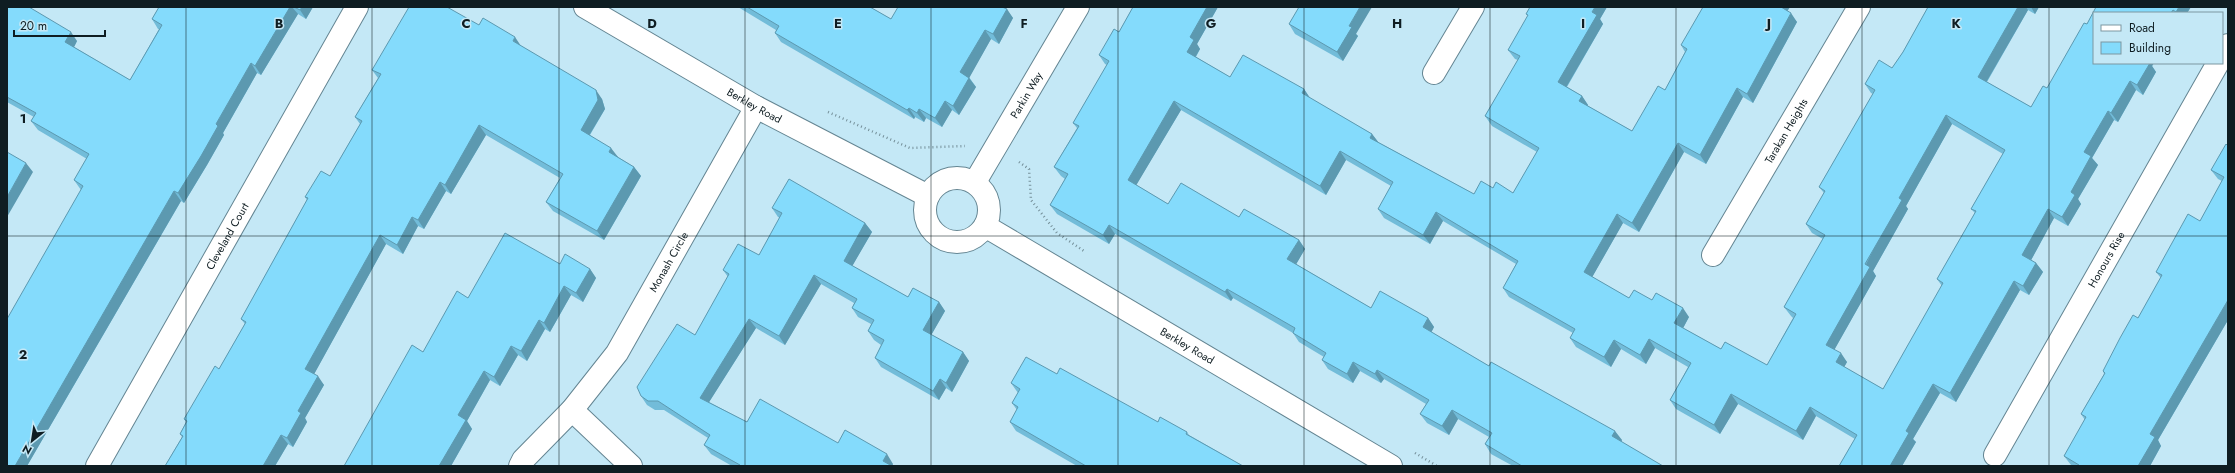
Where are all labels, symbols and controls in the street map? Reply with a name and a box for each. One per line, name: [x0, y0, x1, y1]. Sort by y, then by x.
scale bar: [14, 12, 105, 38]
legend: [2093, 12, 2223, 64]
text: B: [275, 14, 284, 33]
text: C: [461, 14, 471, 33]
text: D: [647, 14, 657, 33]
text: E: [834, 14, 842, 33]
text: F: [1020, 14, 1028, 33]
text: G: [1206, 14, 1217, 33]
text: H: [1392, 14, 1402, 33]
text: I: [1581, 14, 1585, 33]
text: J: [1764, 14, 1771, 33]
text: K: [1951, 14, 1961, 33]
text: 20 m: [20, 17, 47, 35]
text: Road: [2129, 19, 2155, 37]
text: Building: [2129, 39, 2171, 57]
street label: Parkin Way: [1006, 69, 1046, 121]
street label: Berkley Road: [724, 84, 785, 127]
street label: Tarakan Heights: [1761, 95, 1812, 167]
text: 1: [20, 109, 26, 128]
street label: Cleveland Court: [202, 199, 253, 273]
street label: Monash Circle: [645, 228, 692, 295]
street label: Honours Rise: [2084, 228, 2129, 290]
street label: Berkley Road: [1157, 323, 1217, 368]
text: 2: [19, 345, 27, 364]
north arrow: [12, 421, 52, 461]
text: N: [19, 441, 35, 459]

